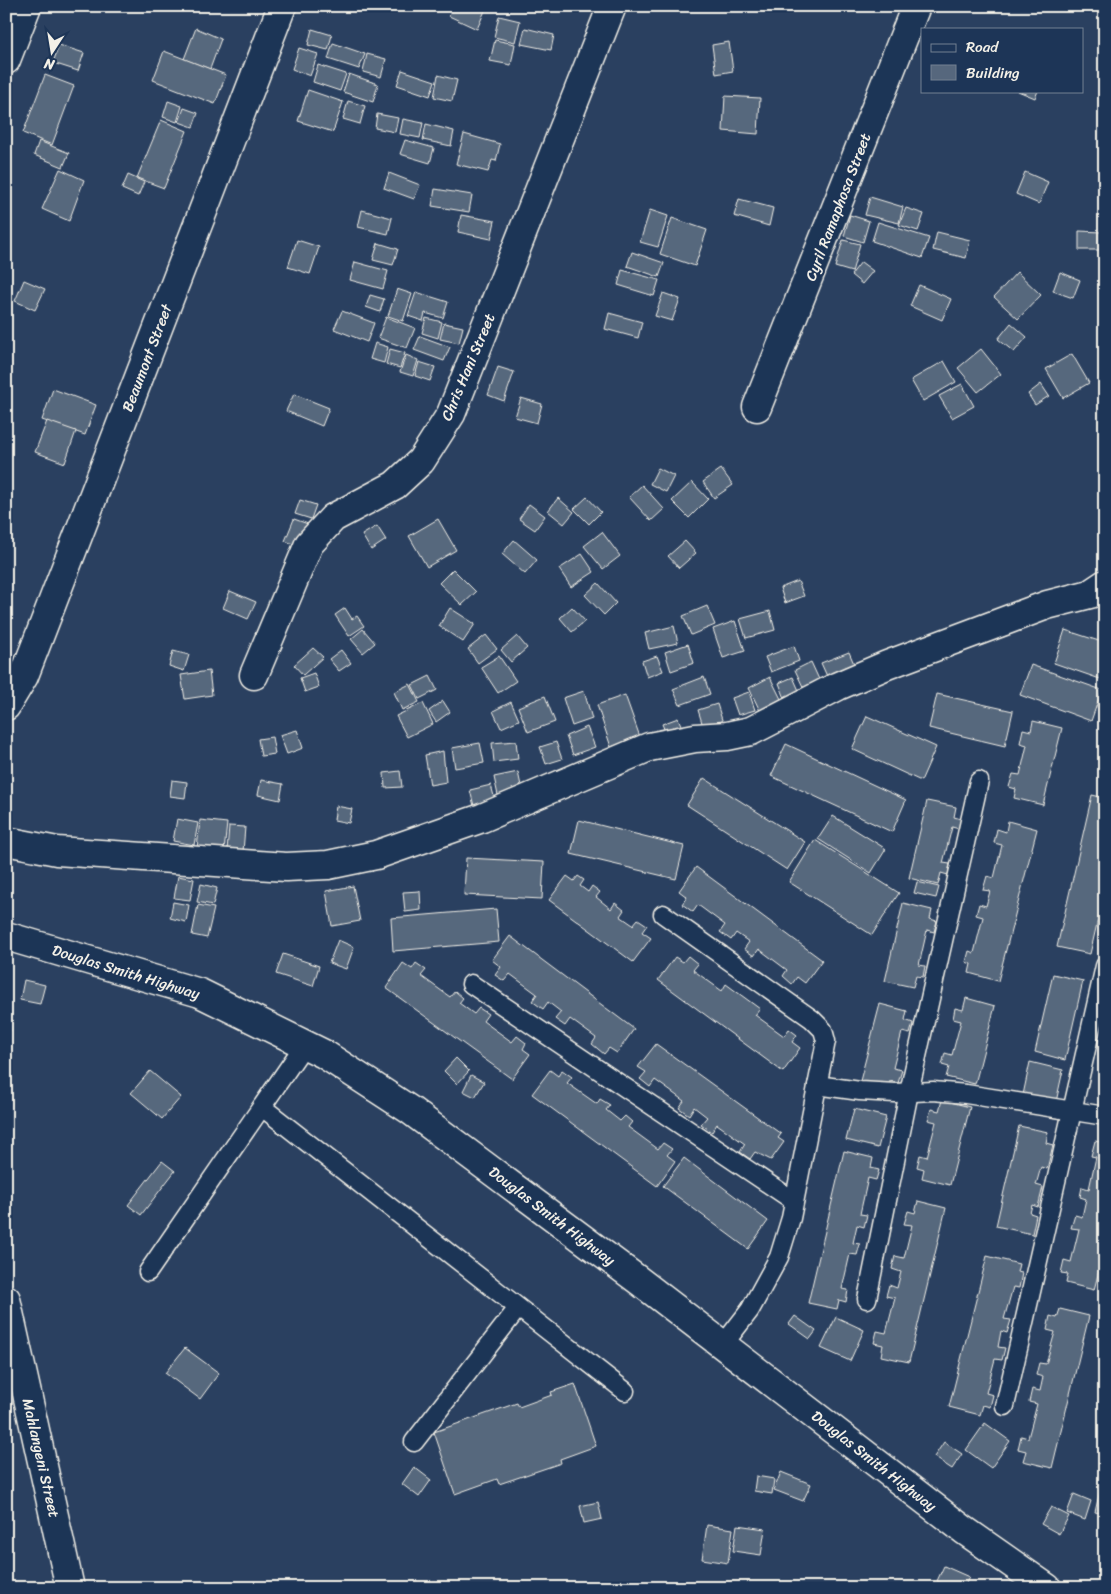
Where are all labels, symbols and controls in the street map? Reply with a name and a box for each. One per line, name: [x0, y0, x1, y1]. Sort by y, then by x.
north arrow: [28, 28, 78, 78]
legend: [921, 28, 1084, 92]
text: Road: [966, 34, 999, 60]
text: N: [42, 51, 58, 78]
text: Building: [966, 60, 1020, 86]
street label: Cyril Ramaphosa Street: [798, 129, 878, 285]
street label: Beaumont Street: [115, 299, 180, 416]
street label: Chris Hani Street: [434, 309, 503, 425]
street label: Douglas Smith Highway: [49, 937, 203, 1007]
street label: Douglas Smith Highway: [483, 1159, 621, 1273]
street label: Mahlangeni Street: [15, 1396, 67, 1521]
street label: Douglas Smith Highway: [806, 1404, 943, 1519]

